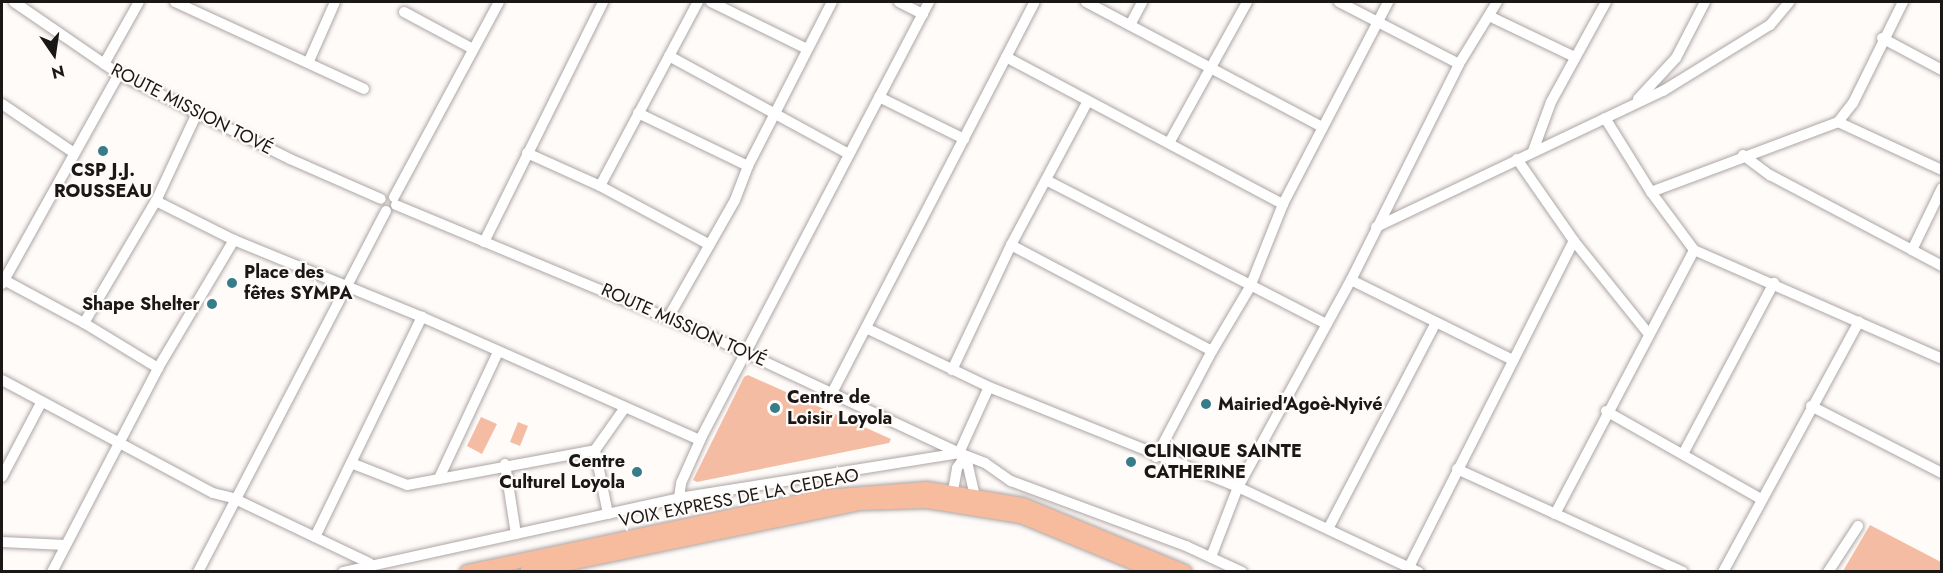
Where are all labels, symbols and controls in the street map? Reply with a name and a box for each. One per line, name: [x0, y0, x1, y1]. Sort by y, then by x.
north arrow: [24, 24, 84, 84]
text: N: [49, 59, 67, 85]
street label: ROUTE MISSION TOVÉ: [107, 59, 277, 159]
marker: CSP J.J. ROUSSEAU: [96, 144, 110, 158]
place label: CSP J.J. ROUSSEAU: [54, 160, 152, 202]
place label: Place des fêtes SYMPA: [244, 262, 353, 304]
marker: Place des fêtes SYMPA: [225, 276, 239, 290]
street label: ROUTE MISSION TOVÉ: [598, 279, 770, 371]
place label: Shape Shelter: [82, 293, 200, 315]
marker: Shape Shelter: [205, 297, 219, 311]
place label: Centre de Loisir Loyola: [787, 387, 892, 430]
place label: Mairied'Agoè-Nyivé: [1218, 393, 1383, 415]
marker: Mairied'Agoè-Nyivé: [1199, 397, 1213, 411]
marker: Centre de Loisir Loyola: [768, 401, 782, 415]
place label: CLINIQUE SAINTE CATHERINE: [1144, 441, 1302, 484]
place label: Centre Culturel Loyola: [499, 451, 625, 494]
marker: CLINIQUE SAINTE CATHERINE: [1122, 453, 1140, 471]
street label: VOIX EXPRESS DE LA CEDEAO: [617, 464, 861, 532]
marker: Centre Culturel Loyola: [630, 465, 644, 479]

